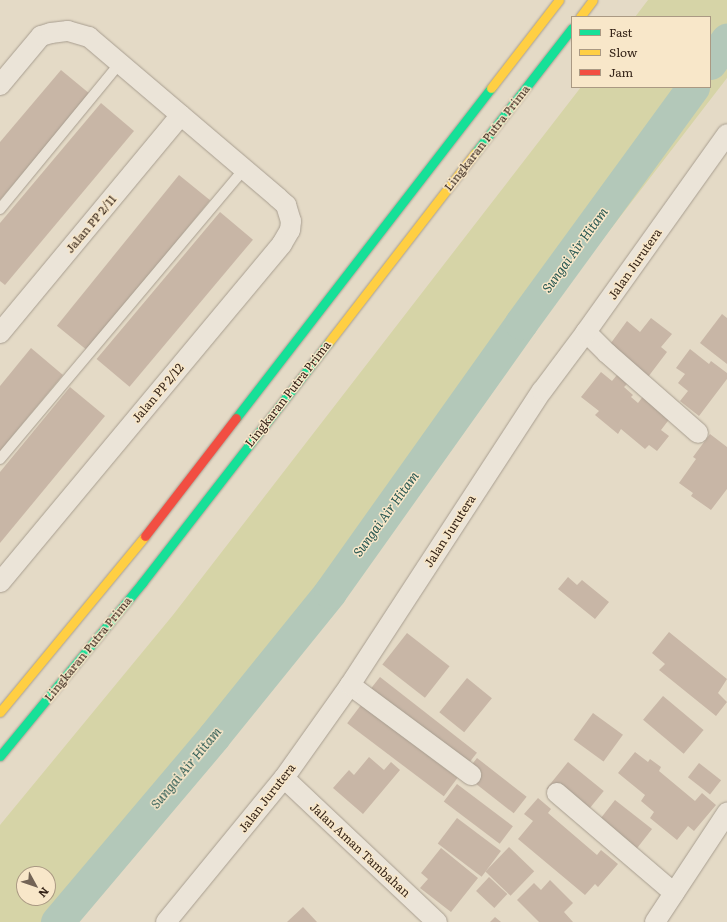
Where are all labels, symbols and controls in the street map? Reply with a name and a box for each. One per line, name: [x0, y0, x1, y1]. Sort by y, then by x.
legend: [571, 16, 711, 88]
text: Fast: [609, 23, 632, 41]
text: Slow: [609, 43, 637, 61]
text: Jam: [609, 63, 633, 81]
street label: Lingkaran Putra Prima: [441, 82, 533, 194]
street label: Jalan PP 2/11: [63, 192, 119, 256]
water label: Sungai Air Hitam: [539, 204, 611, 296]
street label: Jalan Jurutera: [605, 226, 665, 302]
street label: Lingkaran Putra Prima: [242, 338, 334, 450]
street label: Jalan PP 2/12: [129, 361, 187, 425]
water label: Sungai Air Hitam: [350, 468, 422, 560]
street label: Jalan Jurutera: [421, 492, 479, 570]
street label: Lingkaran Putra Prima: [41, 594, 135, 704]
water label: Sungai Air Hitam: [147, 724, 225, 812]
street label: Jalan Jurutera: [236, 761, 298, 835]
street label: Jalan Aman Tambahan: [307, 800, 413, 900]
north arrow: [16, 866, 56, 906]
text: N: [35, 884, 54, 902]

